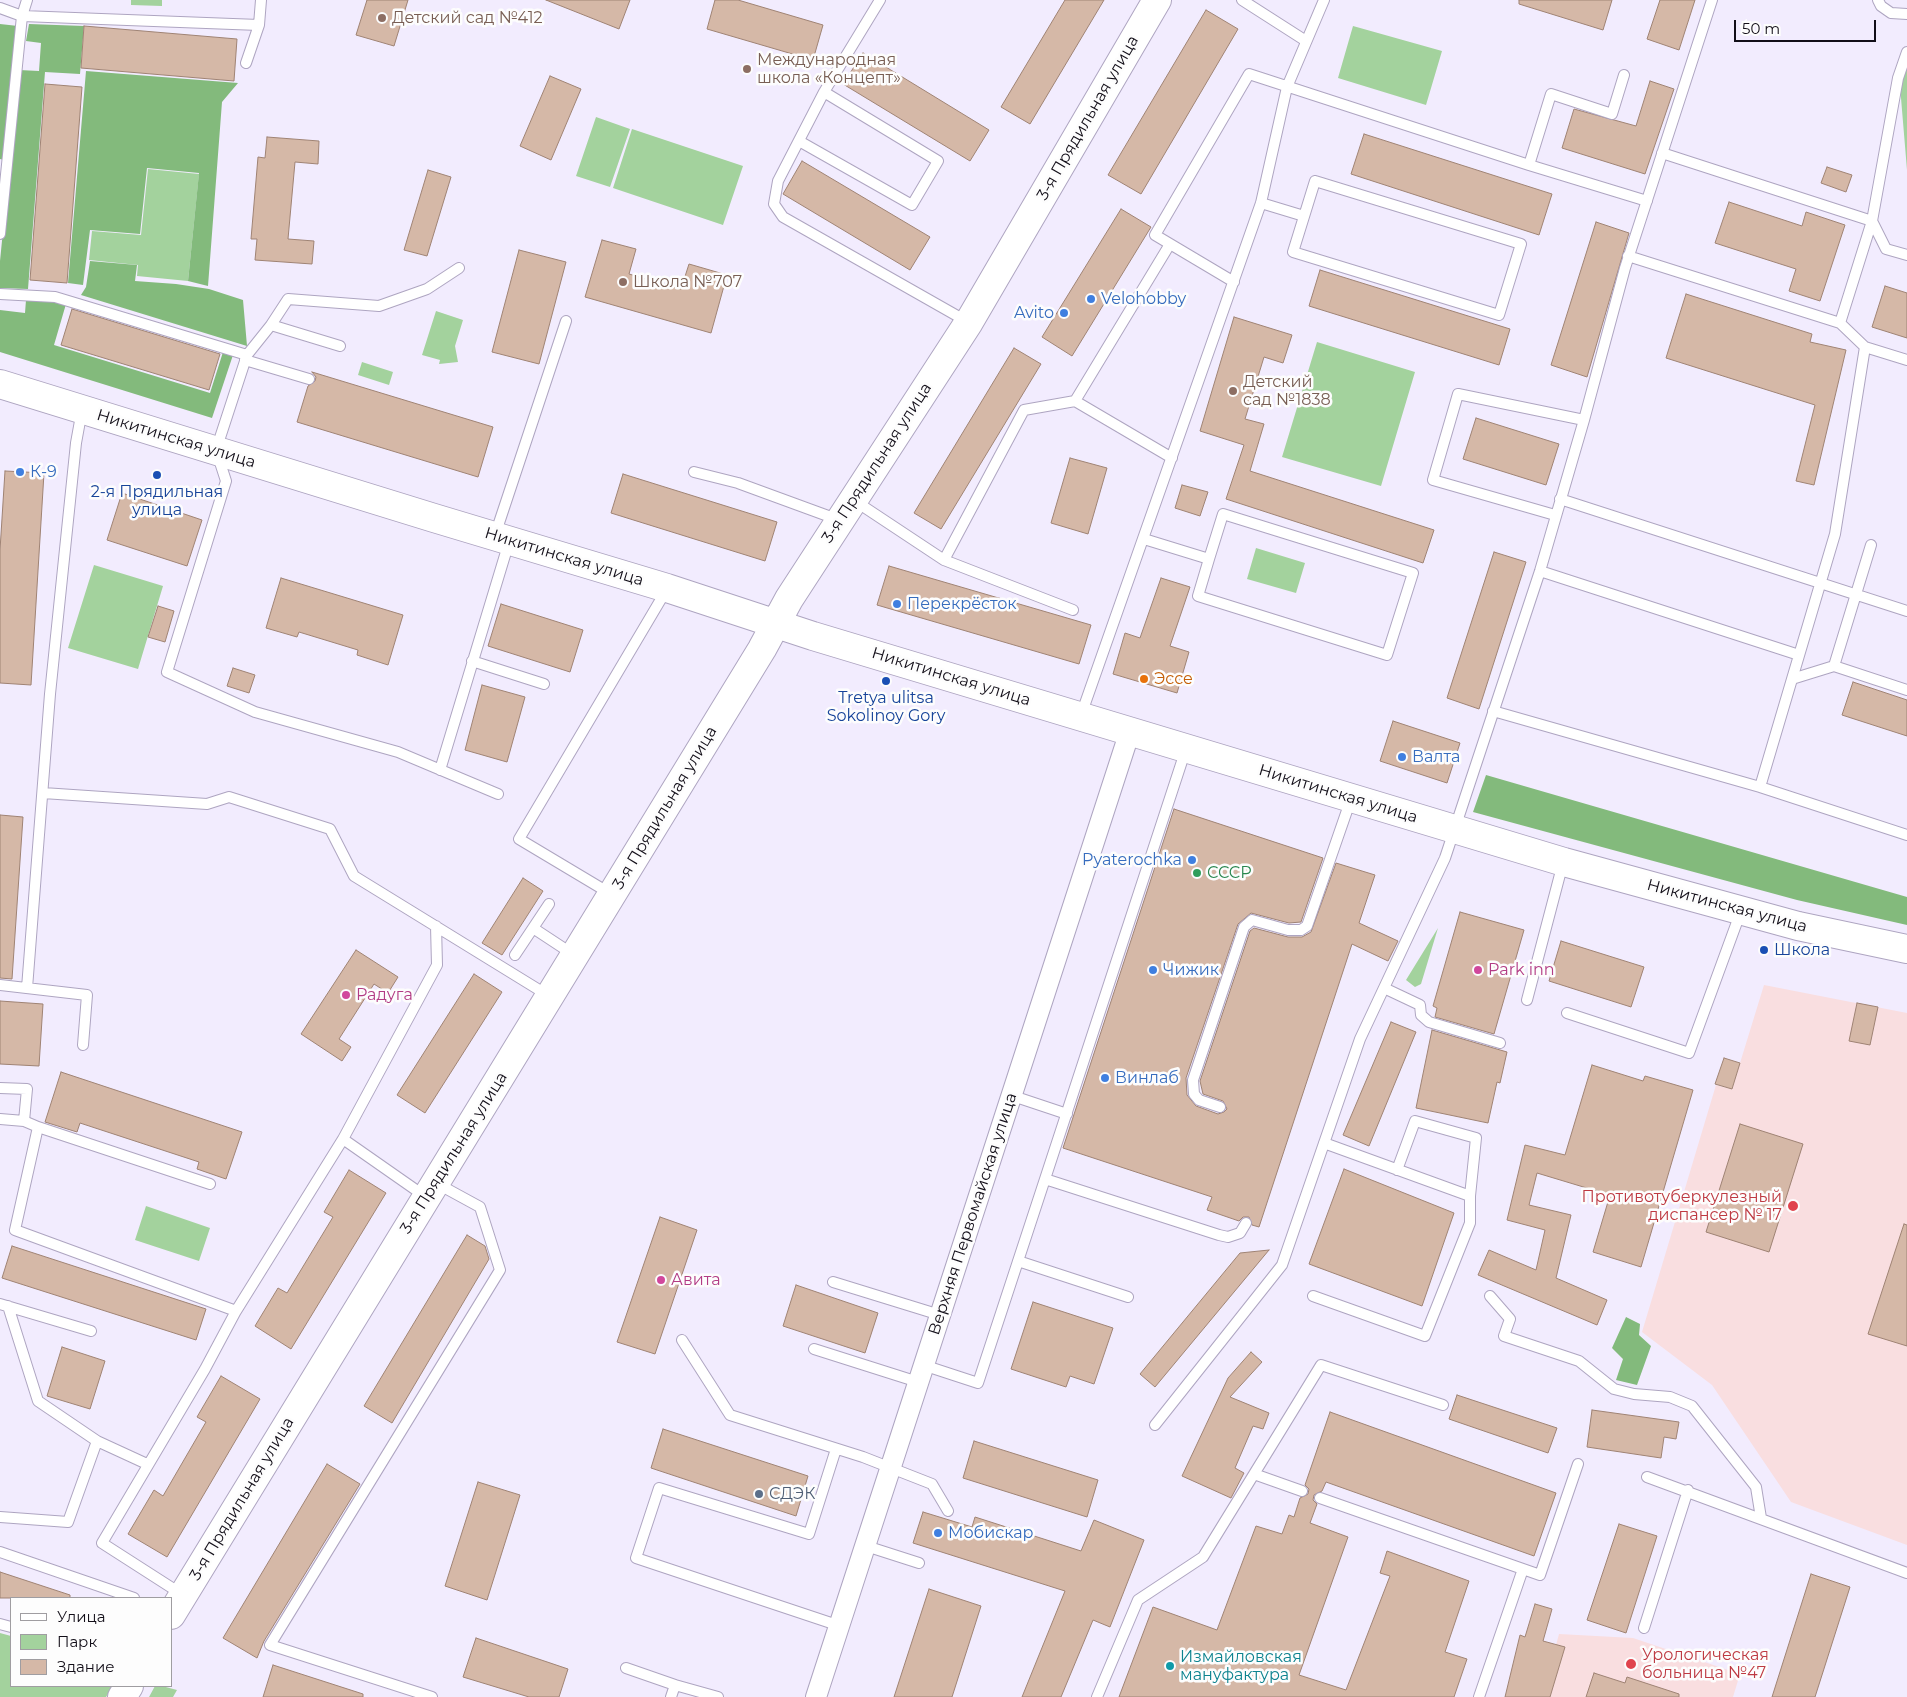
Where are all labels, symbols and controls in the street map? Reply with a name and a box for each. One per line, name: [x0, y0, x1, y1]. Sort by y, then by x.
place label: Детский сад №412: [392, 8, 543, 28]
scale bar: [1737, 10, 1880, 42]
marker: Детский сад №412: [376, 12, 388, 24]
text: 50 m: [1742, 19, 1780, 38]
street label: 3-я Прядильная улица: [1033, 32, 1143, 204]
place label: Международная школа «Концепт»: [757, 50, 901, 88]
marker: Международная школа «Концепт»: [741, 63, 753, 75]
place label: Школа №707: [633, 272, 742, 292]
marker: Школа №707: [617, 276, 629, 288]
place label: Velohobby: [1101, 289, 1186, 309]
marker: Velohobby: [1085, 293, 1097, 305]
place label: Avito: [1014, 303, 1054, 323]
marker: Avito: [1058, 307, 1070, 319]
place label: Детский сад №1838: [1243, 372, 1331, 410]
street label: 3-я Прядильная улица: [818, 379, 936, 547]
marker: Детский сад №1838: [1227, 385, 1239, 397]
street label: Никитинская улица: [94, 406, 258, 472]
place label: К-9: [30, 462, 57, 482]
marker: К-9: [14, 466, 26, 478]
marker: 2-я Прядильная улица: [151, 469, 163, 481]
place label: 2-я Прядильная улица: [91, 482, 223, 520]
street label: Никитинская улица: [482, 524, 646, 590]
place label: Перекрёсток: [907, 594, 1017, 614]
marker: Перекрёсток: [891, 598, 903, 610]
street label: Никитинская улица: [869, 644, 1033, 710]
place label: Эссе: [1154, 669, 1193, 689]
marker: Эссе: [1138, 673, 1150, 685]
marker: Tretya ulitsa Sokolinoy Gory: [880, 675, 892, 687]
place label: Tretya ulitsa Sokolinoy Gory: [827, 688, 945, 726]
street label: 3-я Прядильная улица: [609, 723, 721, 893]
place label: Валта: [1412, 747, 1460, 767]
marker: Валта: [1396, 751, 1408, 763]
street label: Никитинская улица: [1256, 761, 1420, 827]
place label: Pyaterochka: [1082, 850, 1182, 870]
marker: Pyaterochka: [1186, 854, 1198, 866]
place label: СССР: [1207, 863, 1252, 883]
marker: СССР: [1191, 867, 1203, 879]
street label: Никитинская улица: [1645, 875, 1809, 937]
place label: Школа: [1774, 940, 1830, 960]
marker: Школа: [1758, 944, 1770, 956]
place label: Чижик: [1163, 960, 1219, 980]
place label: Park inn: [1488, 960, 1555, 980]
marker: Чижик: [1147, 964, 1159, 976]
marker: Park inn: [1472, 964, 1484, 976]
place label: Радуга: [356, 985, 413, 1005]
marker: Радуга: [340, 989, 352, 1001]
place label: Винлаб: [1115, 1068, 1179, 1088]
street label: 3-я Прядильная улица: [396, 1069, 512, 1237]
marker: Винлаб: [1099, 1072, 1111, 1084]
street label: Верхняя Первомайская улица: [925, 1090, 1021, 1338]
place label: Противотуберкулезный диспансер № 17: [1582, 1187, 1782, 1225]
marker: Противотуберкулезный диспансер № 17: [1786, 1199, 1800, 1213]
place label: Авита: [671, 1270, 721, 1290]
marker: Авита: [655, 1274, 667, 1286]
street label: 3-я Прядильная улица: [186, 1414, 298, 1584]
place label: СДЭК: [769, 1484, 815, 1504]
marker: СДЭК: [753, 1488, 765, 1500]
place label: Мобискар: [948, 1523, 1034, 1543]
marker: Мобискар: [932, 1527, 944, 1539]
legend: [10, 1597, 172, 1687]
text: Улица: [57, 1607, 105, 1626]
text: Парк: [57, 1632, 97, 1651]
place label: Урологическая больница №47: [1642, 1645, 1769, 1683]
place label: Измайловская мануфактура: [1180, 1647, 1302, 1685]
text: Здание: [57, 1657, 115, 1676]
marker: Урологическая больница №47: [1624, 1657, 1638, 1671]
marker: Измайловская мануфактура: [1164, 1660, 1176, 1672]

